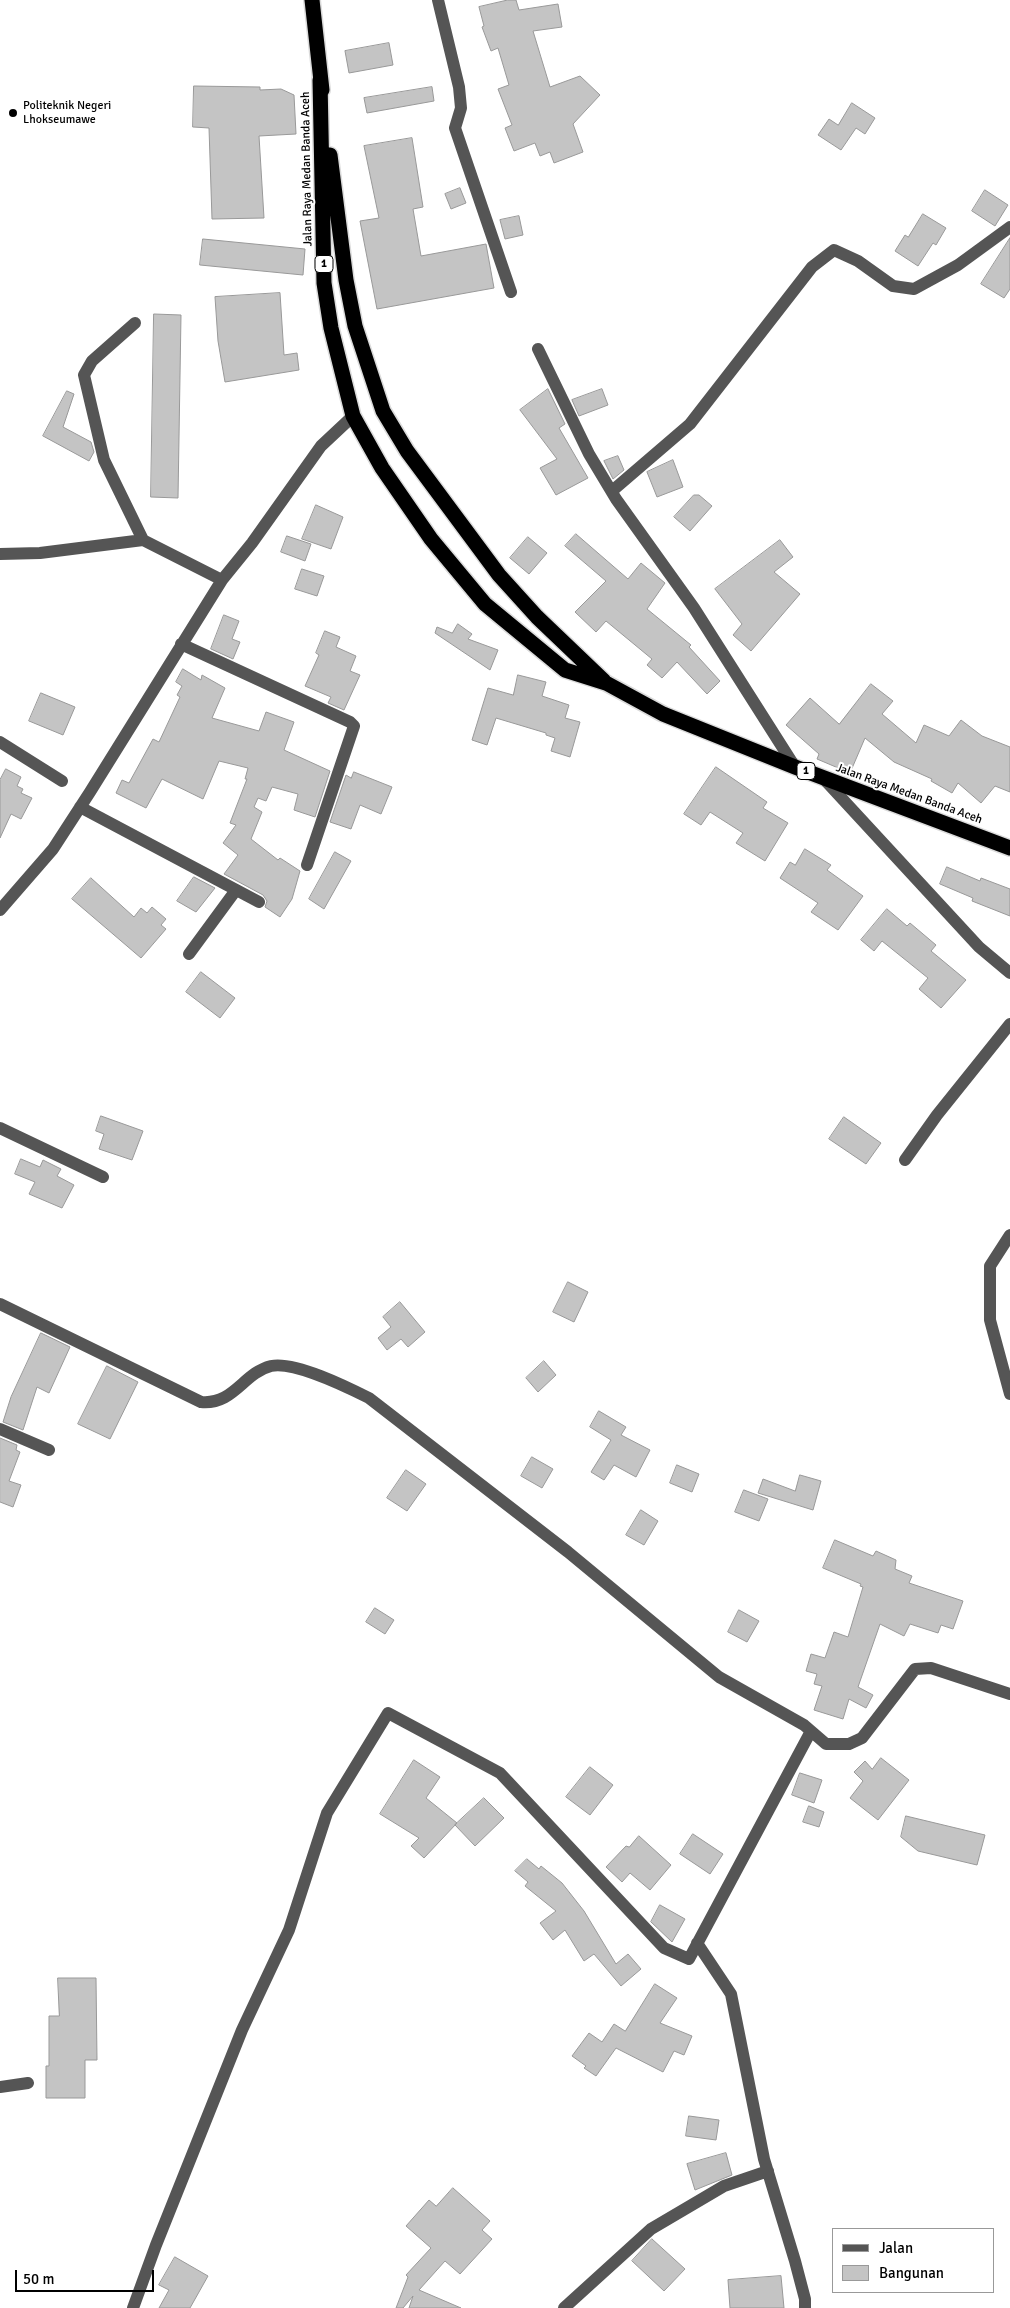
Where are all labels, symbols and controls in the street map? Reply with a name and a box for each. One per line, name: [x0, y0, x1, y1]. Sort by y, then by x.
street label: Jalan Raya Medan Banda Aceh: [298, 91, 316, 247]
place label: Politeknik Negeri Lhokseumawe: [23, 99, 111, 127]
marker: Politeknik Negeri Lhokseumawe: [7, 107, 19, 119]
road number: 1: [315, 255, 333, 272]
street label: Jalan Raya Medan Banda Aceh: [834, 761, 984, 827]
road number: 1: [797, 762, 815, 779]
legend: [832, 2228, 995, 2293]
text: Jalan: [879, 2239, 913, 2257]
scale bar: [18, 2260, 156, 2292]
text: Bangunan: [879, 2264, 944, 2282]
text: 50 m: [23, 2270, 54, 2288]

